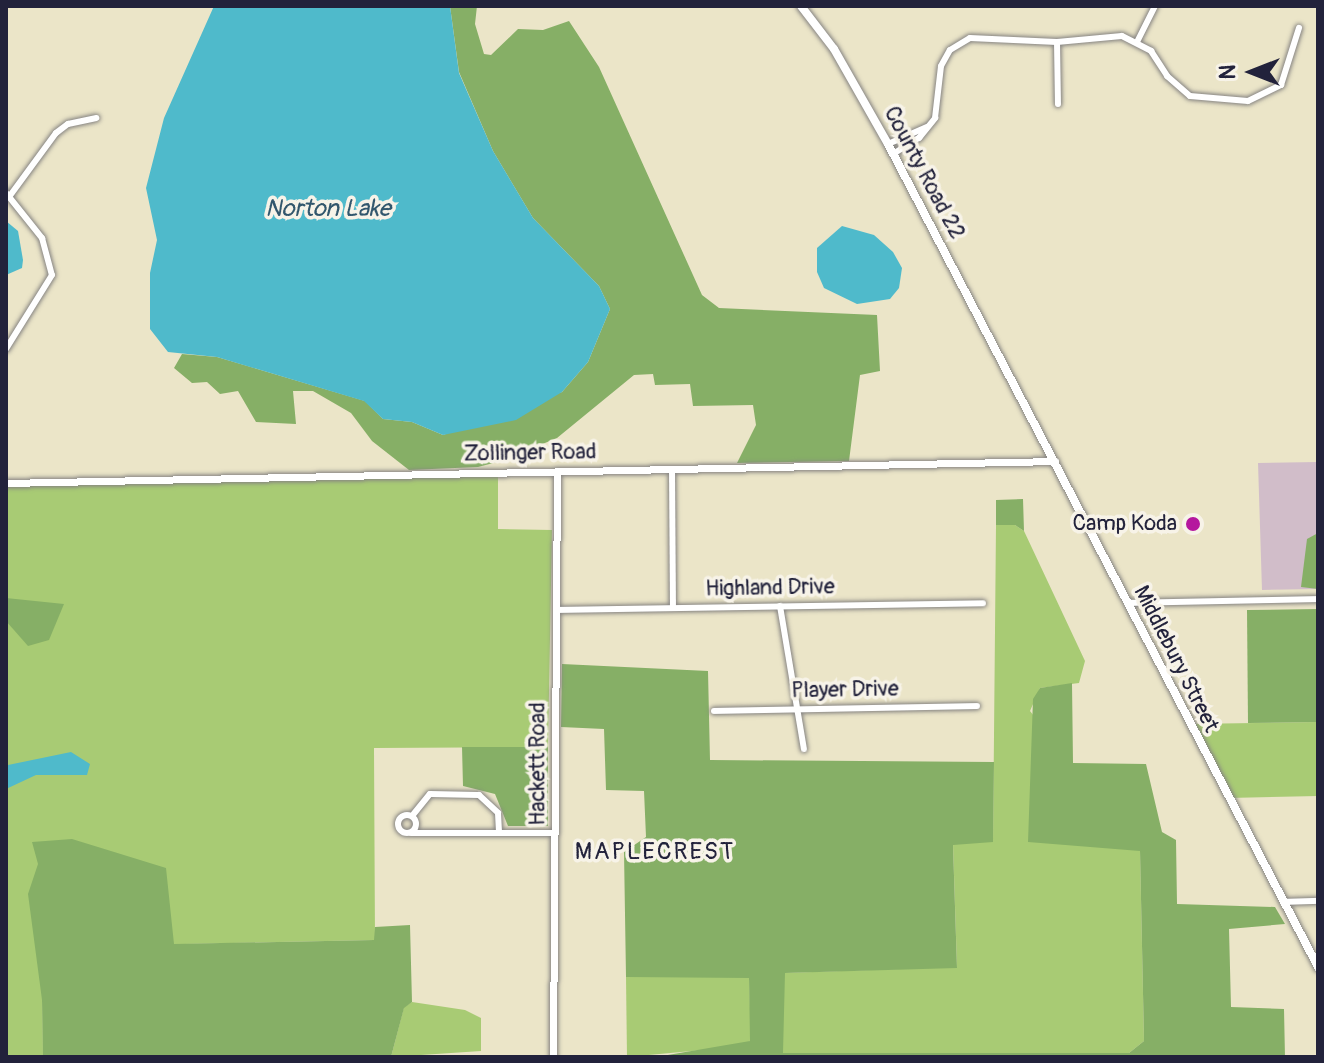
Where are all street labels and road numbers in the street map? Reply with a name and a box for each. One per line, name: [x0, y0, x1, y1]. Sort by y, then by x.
street label: County Road 22: [878, 102, 970, 244]
street label: Zollinger Road: [463, 439, 597, 467]
street label: Highland Drive: [705, 574, 835, 602]
street label: Middlebury Street: [1128, 581, 1224, 737]
street label: Player Drive: [791, 676, 899, 704]
street label: Hackett Road: [525, 702, 551, 826]

